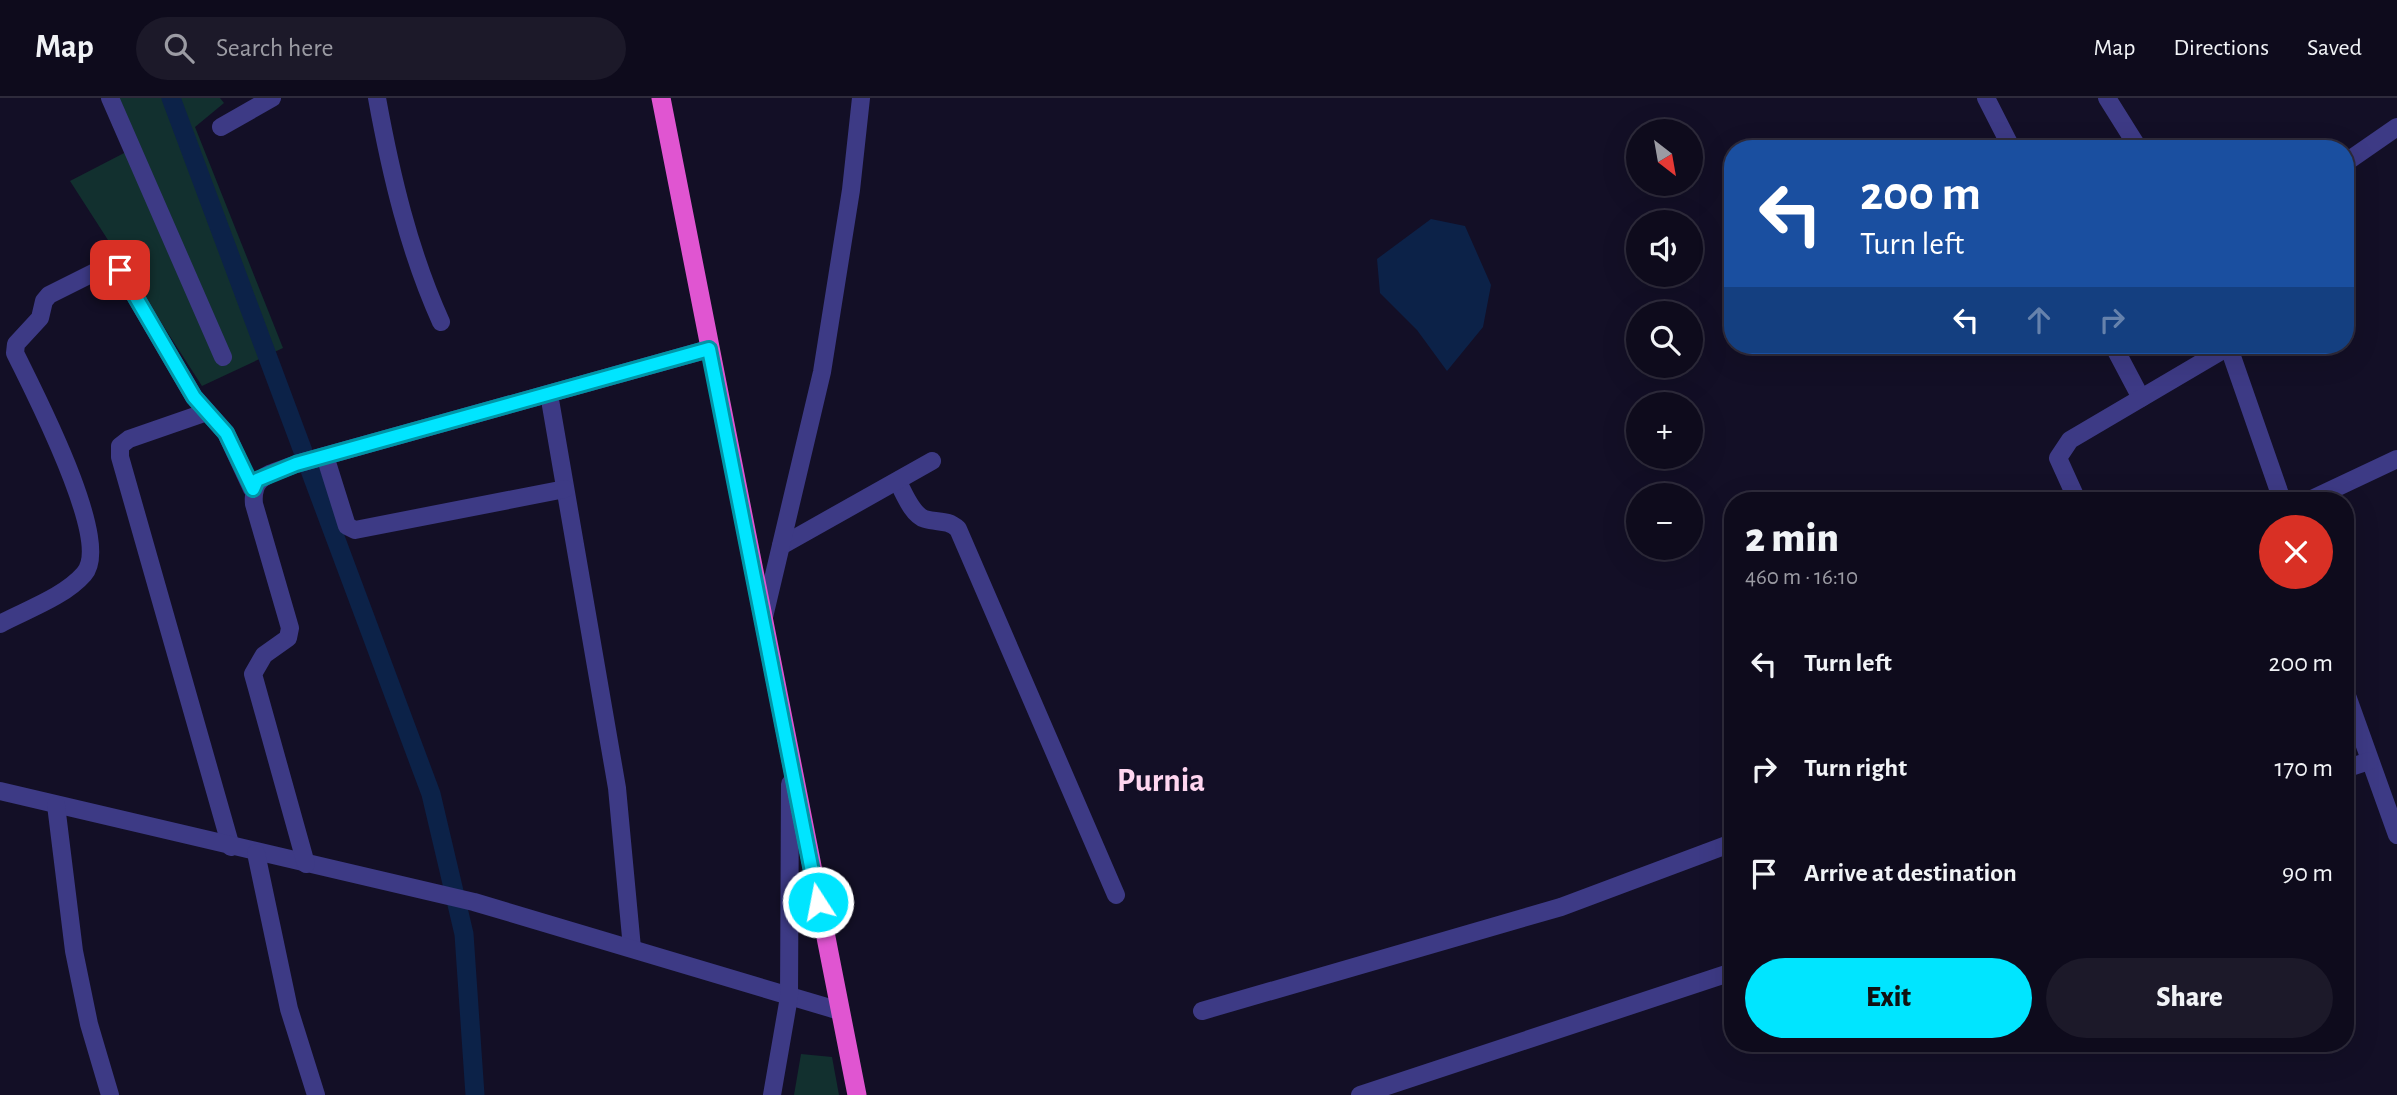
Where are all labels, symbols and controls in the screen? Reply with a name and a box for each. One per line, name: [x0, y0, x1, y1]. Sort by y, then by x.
search box: [136, 17, 626, 80]
icon: search: [160, 29, 198, 67]
text: Map: [35, 31, 94, 64]
text: Search here: [216, 35, 334, 61]
text: Map: [2093, 36, 2135, 60]
text: Directions: [2173, 36, 2269, 60]
text: Saved: [2307, 36, 2362, 60]
north arrow: [1626, 119, 1703, 196]
map controls: [1626, 119, 1703, 560]
icon: left: [1745, 168, 1836, 259]
text: 200 m: [1860, 170, 1981, 219]
button: sound: [1626, 210, 1703, 287]
text: Turn left: [1860, 228, 1964, 260]
pin: [90, 240, 150, 300]
icon: arrive: [101, 251, 139, 289]
button: search: [1626, 301, 1703, 378]
icon: left: [1947, 301, 1985, 339]
icon: ahead: [2020, 301, 2058, 339]
icon: right: [2093, 301, 2131, 339]
button: +: [1626, 392, 1703, 469]
button: −: [1626, 483, 1703, 560]
button: close: [2259, 515, 2333, 589]
text: 2 min: [1745, 517, 1839, 559]
text: 460 m · 16:10: [1745, 566, 1858, 589]
icon: left: [1745, 645, 1783, 683]
text: Turn left: [1804, 650, 1892, 676]
text: 200 m: [2269, 650, 2333, 676]
icon: right: [1745, 750, 1783, 788]
text: Turn right: [1804, 755, 1907, 781]
text: 170 m: [2274, 755, 2333, 781]
district label: Purnia: [1117, 765, 1205, 798]
icon: arrive: [1745, 855, 1783, 893]
text: Arrive at destination: [1804, 860, 2017, 886]
text: 90 m: [2282, 860, 2333, 886]
position arrow: [781, 865, 855, 939]
button: Exit: [1745, 958, 2032, 1038]
button: Share: [2046, 958, 2333, 1038]

